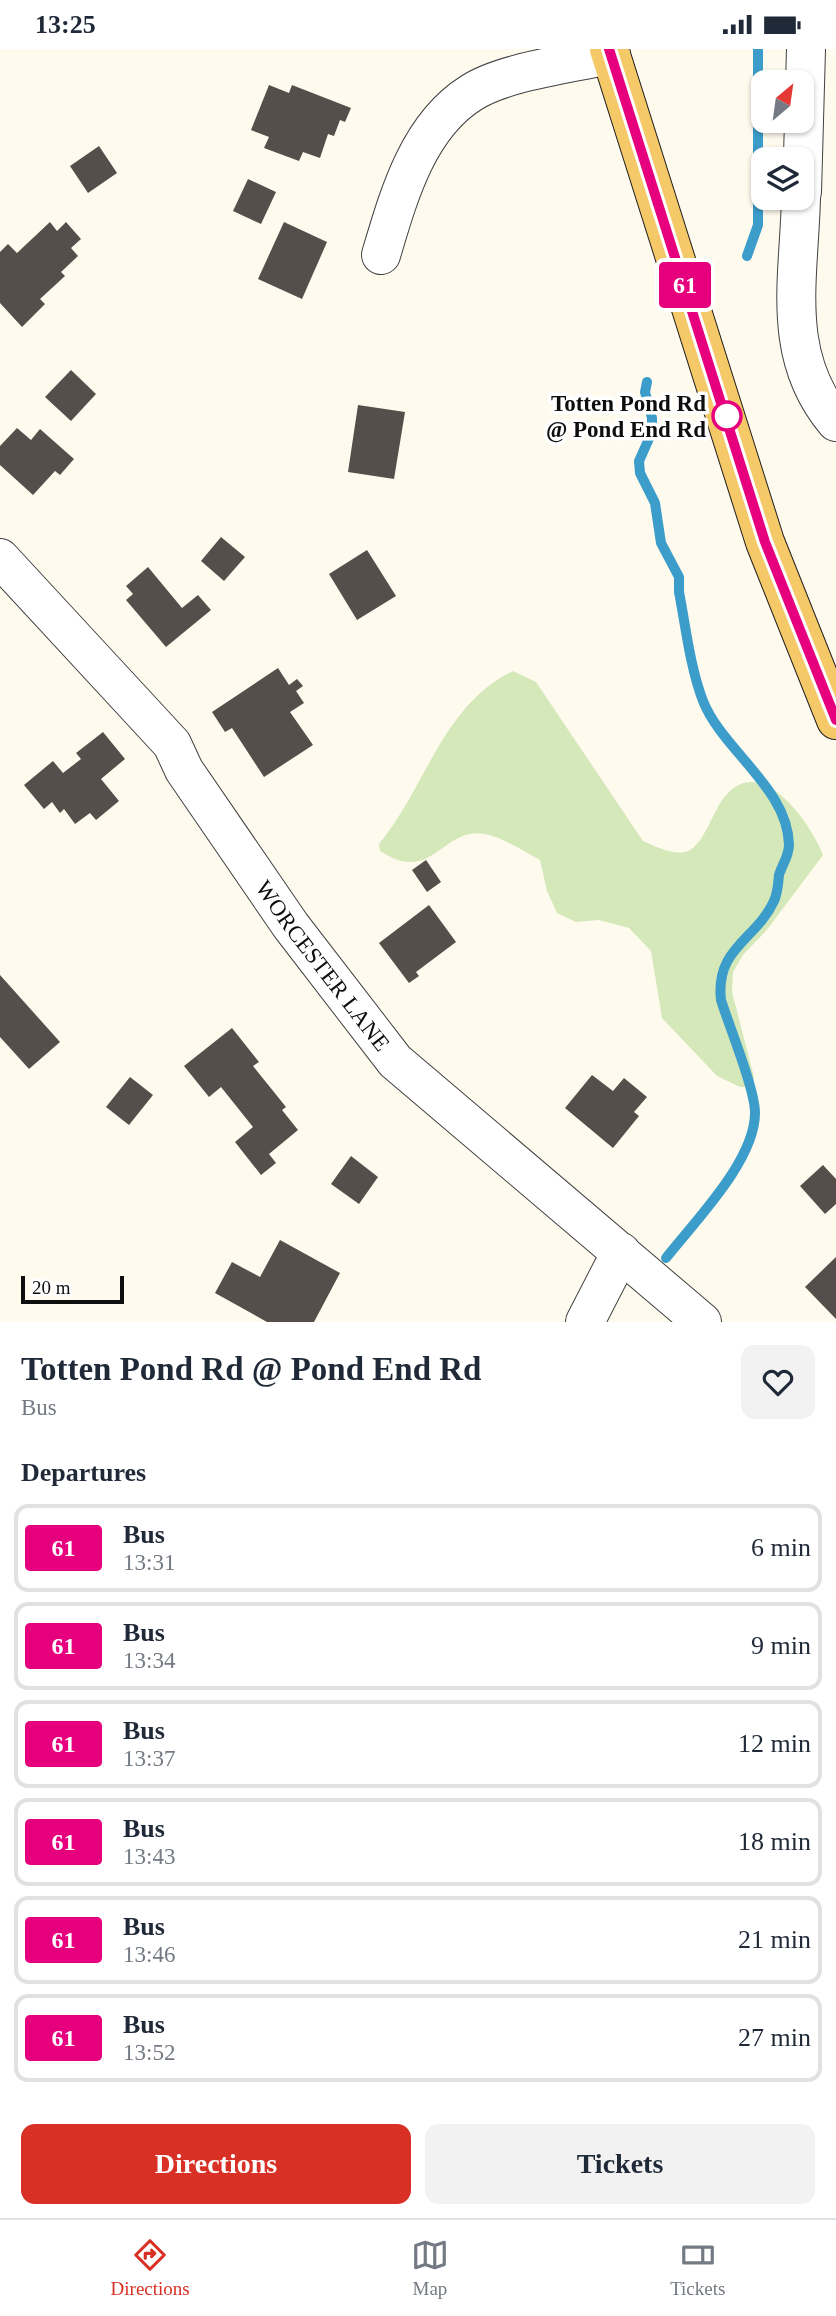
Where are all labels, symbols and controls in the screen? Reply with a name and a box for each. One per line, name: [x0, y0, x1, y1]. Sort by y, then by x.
text: 13:25: [35, 10, 96, 39]
north arrow: [751, 70, 814, 133]
map controls: [751, 70, 814, 210]
button: layers: [751, 147, 814, 210]
line badge: 61: [654, 262, 716, 308]
text: 61: [673, 272, 697, 298]
place label: Totten Pond Rd @ Pond End Rd: [546, 391, 706, 443]
marker: Totten Pond Rd @ Pond End Rd: [712, 401, 742, 431]
street label: WORCESTER LANE: [251, 876, 395, 1056]
scale bar: [21, 1273, 124, 1305]
text: 20 m: [32, 1277, 71, 1298]
button: heart: [741, 1345, 815, 1419]
text: Totten Pond Rd @ Pond End Rd: [21, 1351, 481, 1387]
text: Bus: [21, 1395, 57, 1420]
text: Departures: [21, 1458, 146, 1487]
text: Bus: [123, 1520, 165, 1549]
text: 6 min: [751, 1533, 811, 1562]
text: 61: [52, 1535, 76, 1561]
text: 13:31: [123, 1550, 175, 1575]
text: Bus: [123, 1618, 165, 1647]
text: 9 min: [751, 1631, 811, 1660]
text: 61: [52, 1633, 76, 1659]
text: 13:34: [123, 1648, 175, 1673]
text: Bus: [123, 1716, 165, 1745]
text: 12 min: [738, 1729, 811, 1758]
text: 61: [52, 1731, 76, 1757]
text: 13:37: [123, 1746, 175, 1771]
text: Bus: [123, 1814, 165, 1843]
text: 18 min: [738, 1827, 811, 1856]
text: 61: [52, 1829, 76, 1855]
text: 13:43: [123, 1844, 175, 1869]
text: Bus: [123, 1912, 165, 1941]
text: 21 min: [738, 1925, 811, 1954]
text: 61: [52, 1927, 76, 1953]
text: 13:46: [123, 1942, 175, 1967]
text: Bus: [123, 2010, 165, 2039]
text: 27 min: [738, 2023, 811, 2052]
text: 61: [52, 2025, 76, 2051]
text: 13:52: [123, 2040, 175, 2065]
button: Directions: [21, 2124, 411, 2204]
button: Tickets: [425, 2124, 815, 2204]
tab: Directions: [111, 2236, 190, 2300]
tab: Map: [411, 2236, 449, 2300]
tab: Tickets: [670, 2236, 725, 2300]

